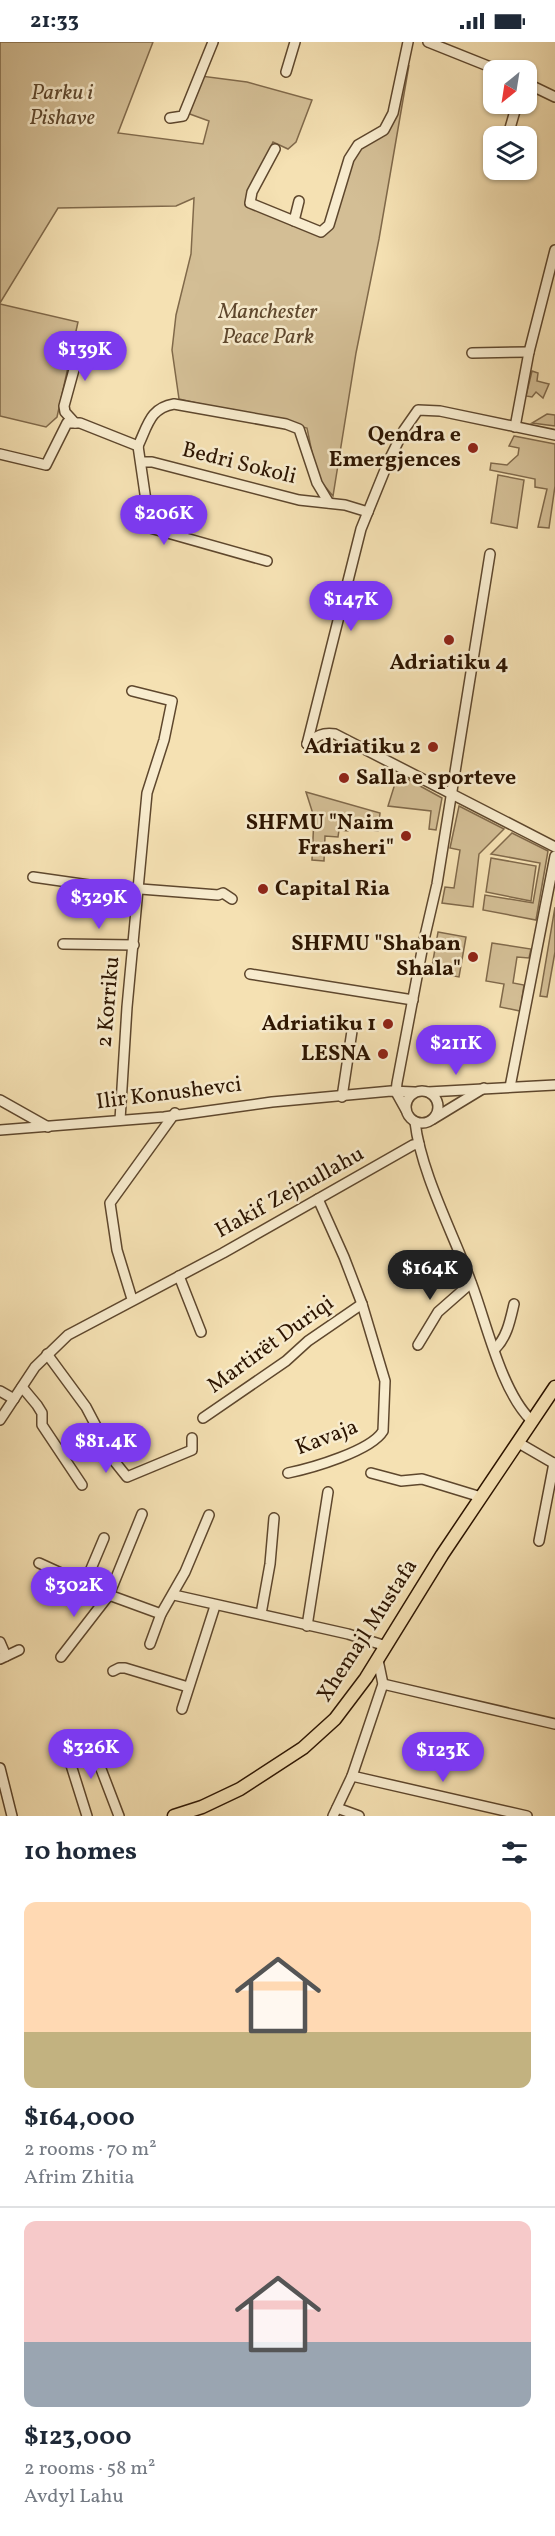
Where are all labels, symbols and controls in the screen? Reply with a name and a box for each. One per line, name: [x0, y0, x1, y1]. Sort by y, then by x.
text: 21:33: [30, 6, 79, 37]
north arrow: [483, 60, 537, 114]
map controls: [483, 60, 537, 180]
park label: Parku i Pishave: [29, 78, 95, 134]
button: layers: [483, 126, 537, 180]
park label: Manchester Peace Park: [217, 297, 318, 353]
pin: $139K: [43, 331, 127, 382]
text: $139K: [58, 336, 112, 364]
place label: Qendra e Emergjences: [329, 420, 461, 476]
street label: Bedri Sokoli: [179, 435, 299, 493]
marker: Qendra e Emergjences: [466, 441, 480, 455]
pin: $206K: [122, 495, 206, 546]
text: $206K: [134, 500, 194, 528]
pin: $147K: [309, 581, 393, 632]
text: $147K: [323, 586, 379, 614]
marker: Adriatiku 4: [442, 633, 456, 647]
place label: Adriatiku 4: [390, 648, 508, 679]
place label: Adriatiku 2: [304, 732, 421, 763]
marker: Adriatiku 2: [426, 740, 440, 754]
place label: Salla e sporteve: [356, 763, 516, 794]
marker: Salla e sporteve: [337, 771, 351, 785]
place label: SHFMU "Naim Frasheri": [246, 808, 394, 864]
marker: SHFMU "Naim Frasheri": [399, 829, 413, 843]
place label: Capital Ria: [275, 874, 390, 905]
pin: $329K: [57, 879, 141, 930]
marker: Capital Ria: [256, 882, 270, 896]
text: $329K: [70, 884, 128, 912]
place label: SHFMU "Shaban Shala": [291, 929, 461, 985]
marker: SHFMU "Shaban Shala": [466, 950, 480, 964]
street label: 2 Korriku: [90, 955, 128, 1049]
place label: Adriatiku 1: [262, 1009, 376, 1040]
marker: Adriatiku 1: [381, 1017, 395, 1031]
pin: $211K: [414, 1025, 498, 1076]
text: $211K: [430, 1030, 482, 1058]
place label: LESNA: [301, 1039, 371, 1070]
marker: LESNA: [376, 1047, 390, 1061]
street label: Ilir Konushevci: [94, 1070, 244, 1118]
street label: Hakif Zejnullahu: [210, 1139, 370, 1247]
pin: $164K: [388, 1250, 472, 1301]
text: $164K: [402, 1255, 458, 1283]
street label: Martirët Duriqi: [201, 1288, 341, 1402]
street label: Kavaja: [291, 1412, 363, 1464]
pin: $81.4K: [57, 1423, 155, 1474]
text: $81.4K: [75, 1428, 137, 1456]
street label: Xhemajl Mustafa: [310, 1553, 426, 1709]
pin: $302K: [32, 1567, 116, 1618]
text: $302K: [45, 1572, 103, 1600]
pin: $326K: [49, 1729, 133, 1780]
pin: $123K: [401, 1732, 485, 1783]
text: $326K: [62, 1734, 120, 1762]
text: $123K: [416, 1737, 470, 1765]
text: 10 homes: [24, 1834, 137, 1870]
icon: filters: [498, 1836, 531, 1869]
icon: home: [224, 1941, 332, 2049]
text: $164,000: [24, 2100, 135, 2136]
text: 2 rooms · 70 m²: [24, 2136, 157, 2164]
text: Afrim Zhitia: [24, 2164, 135, 2192]
icon: home: [224, 2260, 332, 2368]
text: $123,000: [24, 2419, 131, 2455]
text: 2 rooms · 58 m²: [24, 2455, 155, 2483]
text: Avdyl Lahu: [24, 2483, 124, 2511]

